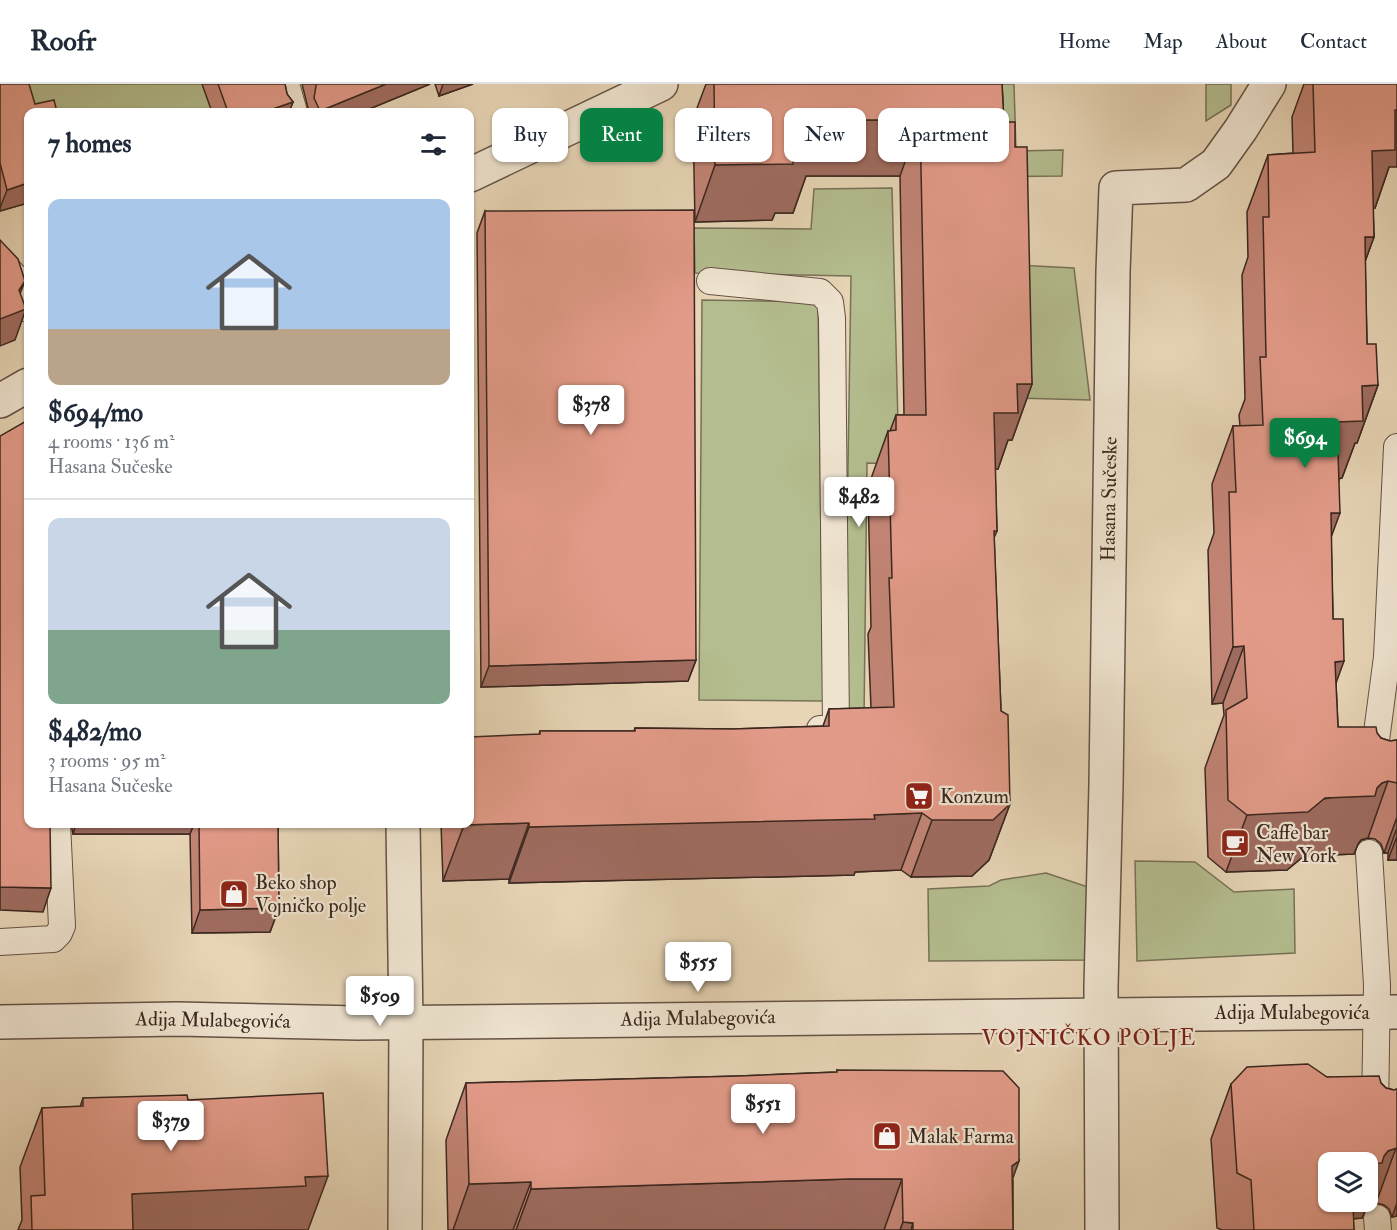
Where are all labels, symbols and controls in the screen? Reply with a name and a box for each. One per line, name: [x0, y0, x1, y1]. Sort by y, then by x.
text: Roofr: [30, 24, 96, 59]
text: Home: [1058, 28, 1110, 55]
text: Map: [1143, 28, 1183, 55]
text: About: [1216, 28, 1267, 55]
text: Contact: [1300, 28, 1367, 55]
chip: Buy: [492, 108, 568, 162]
chip: Rent: [580, 108, 663, 162]
chip: Filters: [675, 108, 772, 162]
chip: New: [784, 108, 866, 162]
chip: Apartment: [878, 108, 1009, 162]
text: 7 homes: [48, 128, 131, 160]
icon: filters: [417, 128, 450, 161]
icon: home: [195, 238, 303, 346]
pin: $378: [555, 385, 627, 436]
text: $378: [572, 392, 610, 417]
text: $694/mo: [48, 397, 143, 429]
pin: $694: [1269, 418, 1341, 469]
text: $694: [1284, 425, 1326, 450]
text: 4 rooms · 136 m²: [48, 429, 175, 454]
street label: Hasana Sučeske: [1095, 436, 1123, 562]
text: Hasana Sučeske: [48, 454, 173, 479]
pin: $482: [823, 477, 895, 528]
text: $482: [838, 484, 880, 509]
icon: home: [195, 557, 303, 665]
text: $482/mo: [48, 716, 141, 748]
text: 3 rooms · 95 m²: [48, 748, 166, 773]
text: Hasana Sučeske: [48, 773, 173, 798]
supermarket icon: Konzum: [903, 780, 935, 812]
place label: Konzum: [940, 784, 1010, 809]
place label: Caffe bar New York: [1256, 820, 1337, 868]
cafe icon: Caffe bar New York: [1219, 827, 1251, 859]
place label: Beko shop Vojničko polje: [255, 870, 366, 919]
shop icon: Beko shop Vojničko polje: [218, 878, 250, 910]
pin: $555: [662, 942, 734, 993]
text: $555: [679, 949, 717, 974]
pin: $509: [344, 976, 416, 1027]
text: $509: [360, 983, 400, 1008]
street label: Adija Mulabegovića: [1213, 1000, 1370, 1025]
street label: Adija Mulabegovića: [619, 1004, 777, 1032]
street label: Adija Mulabegovića: [134, 1006, 292, 1034]
district label: VOJNIČKO POLJE: [981, 1023, 1197, 1052]
pin: $551: [727, 1084, 799, 1135]
text: $551: [745, 1091, 781, 1116]
pin: $379: [135, 1101, 207, 1152]
text: $379: [152, 1108, 190, 1133]
shop icon: Malak Farma: [871, 1120, 903, 1152]
place label: Malak Farma: [908, 1124, 1015, 1149]
map controls: [1318, 1152, 1378, 1212]
button: layers: [1318, 1152, 1378, 1212]

